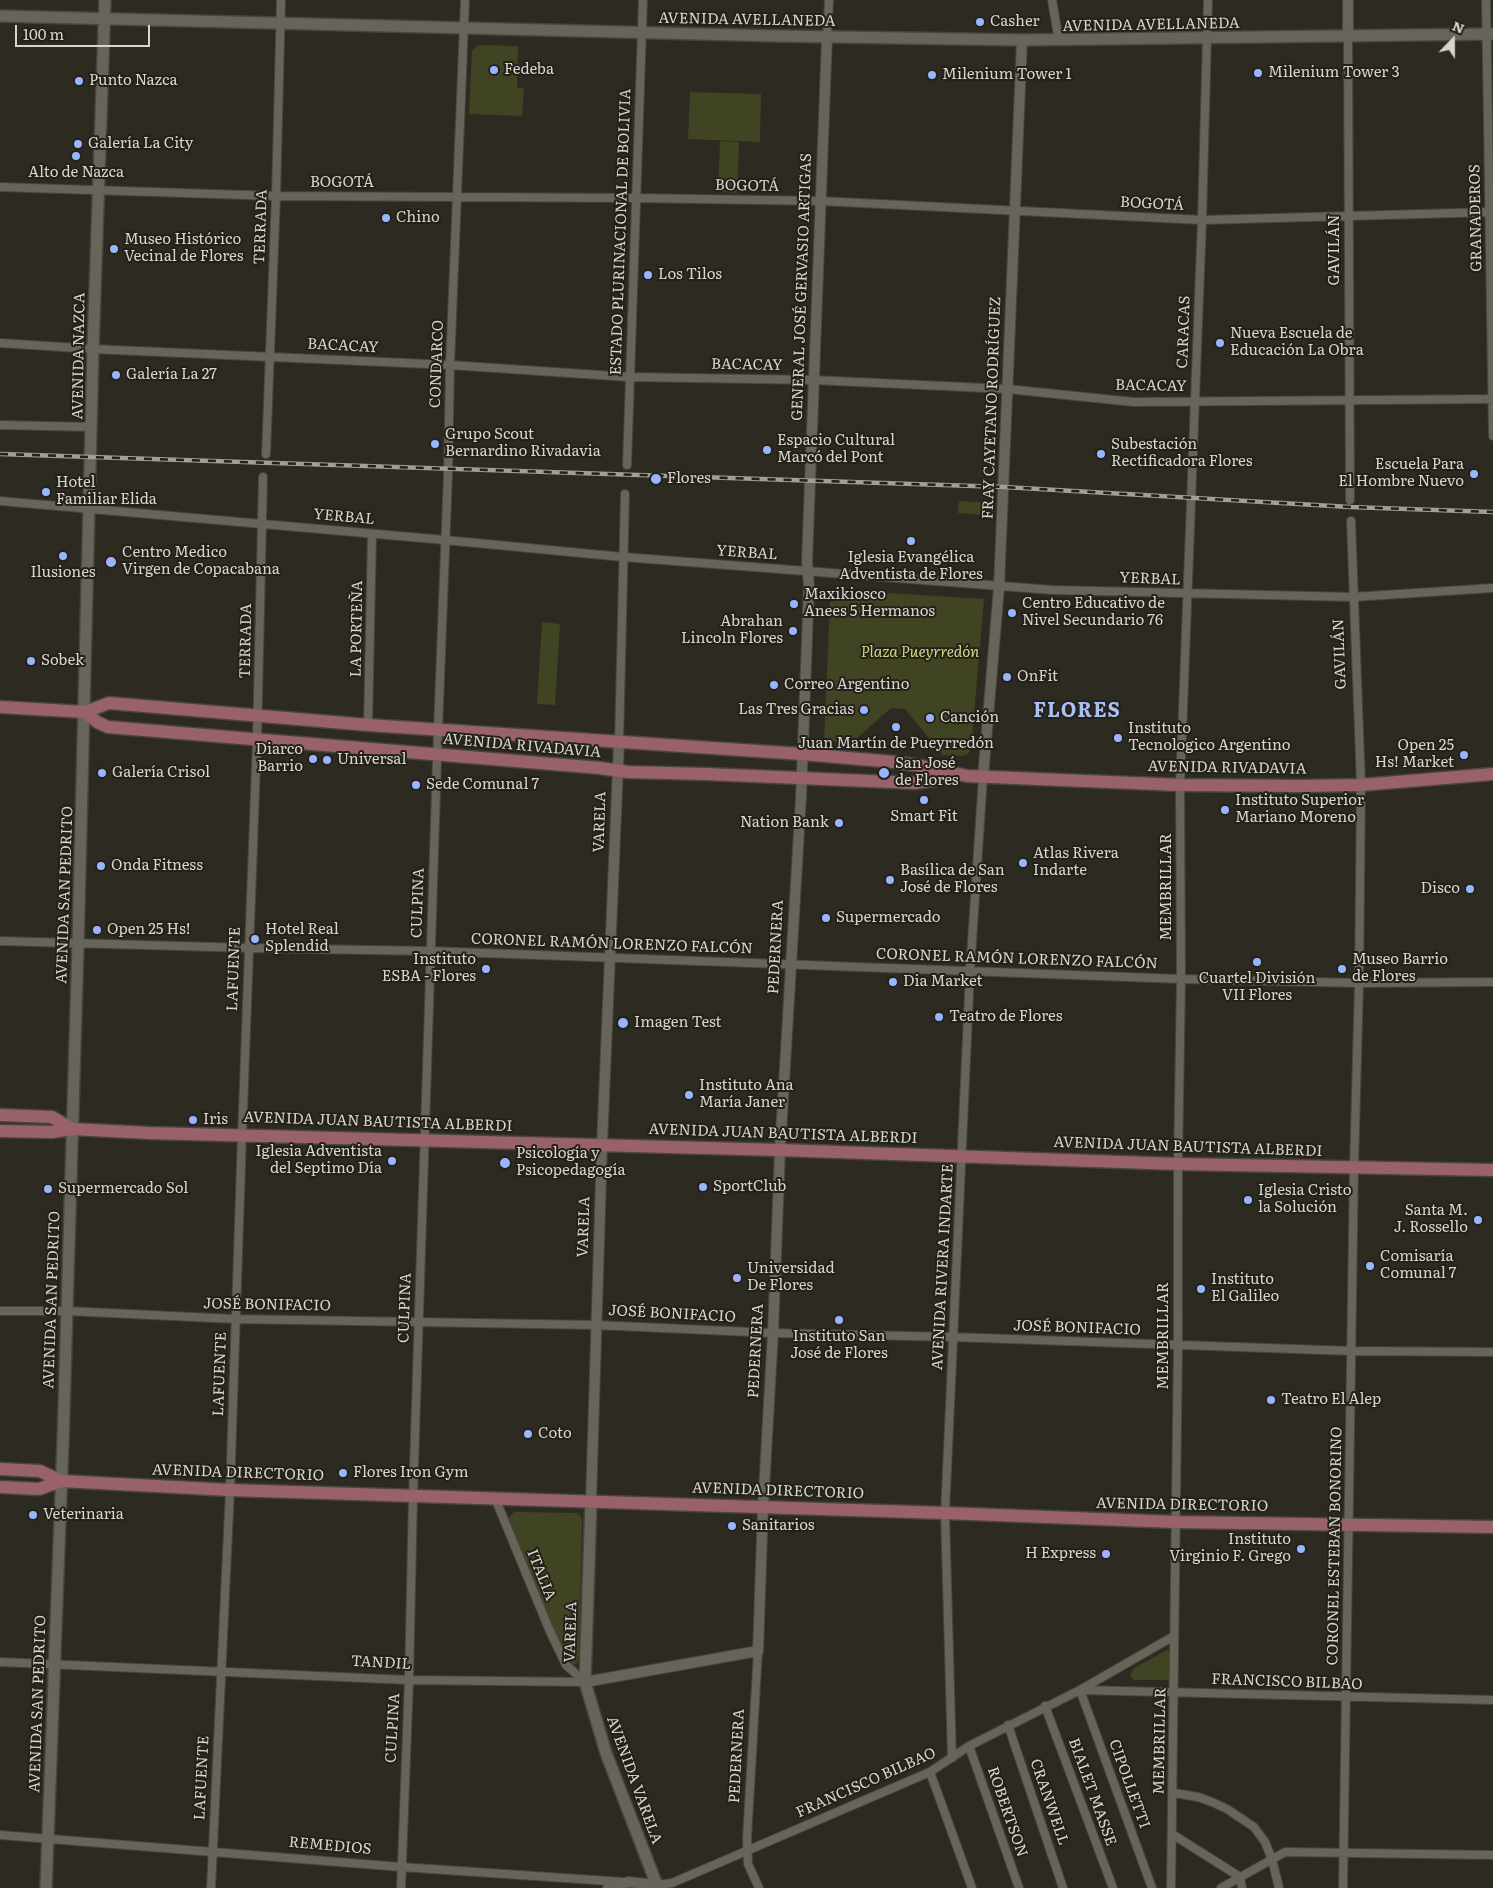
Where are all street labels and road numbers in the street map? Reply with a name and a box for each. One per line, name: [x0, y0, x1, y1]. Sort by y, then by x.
street label: AVENIDA AVELLANEDA: [658, 9, 836, 31]
street label: AVENIDA AVELLANEDA: [1062, 14, 1240, 36]
street label: ESTADO PLURINACIONAL DE BOLIVIA: [607, 88, 635, 376]
street label: GENERAL JOSÉ GERVASIO ARTIGAS: [788, 153, 816, 421]
street label: GRANADEROS: [1466, 164, 1486, 272]
street label: BOGOTÁ: [310, 174, 374, 192]
street label: BOGOTÁ: [715, 176, 779, 196]
street label: TERRADA: [251, 189, 271, 265]
street label: BOGOTÁ: [1120, 193, 1184, 215]
street label: GAVILÁN: [1326, 215, 1344, 285]
street label: AVENIDA NAZCA: [69, 292, 89, 420]
street label: CARACAS: [1174, 295, 1194, 369]
street label: FRAY CAYETANO RODRÍGUEZ: [979, 296, 1005, 520]
street label: CONDARCO: [426, 320, 448, 408]
street label: BACACAY: [307, 335, 379, 357]
street label: BACACAY: [711, 355, 783, 375]
street label: BACACAY: [1115, 376, 1187, 396]
street label: YERBAL: [313, 505, 375, 529]
street label: YERBAL: [716, 542, 778, 564]
street label: YERBAL: [1119, 569, 1181, 589]
street label: LA PORTEÑA: [347, 580, 367, 678]
street label: TERRADA: [236, 603, 256, 679]
street label: GAVILÁN: [1330, 618, 1350, 690]
street label: AVENIDA RIVADAVIA: [442, 730, 602, 762]
street label: AVENIDA RIVADAVIA: [1147, 758, 1307, 778]
street label: VARELA: [590, 791, 610, 853]
street label: AVENIDA SAN PEDRITO: [53, 806, 77, 984]
street label: MEMBRILLAR: [1158, 833, 1176, 941]
street label: CULPINA: [408, 868, 428, 938]
street label: PEDERNERA: [765, 899, 787, 995]
street label: LAFUENTE: [224, 926, 244, 1012]
street label: CORONEL RAMÓN LORENZO FALCÓN: [471, 930, 753, 958]
street label: CORONEL RAMÓN LORENZO FALCÓN: [876, 945, 1158, 973]
street label: AVENIDA JUAN BAUTISTA ALBERDI: [243, 1108, 513, 1136]
street label: AVENIDA JUAN BAUTISTA ALBERDI: [648, 1120, 918, 1148]
street label: AVENIDA JUAN BAUTISTA ALBERDI: [1053, 1133, 1323, 1161]
street label: AVENIDA RIVERA INDARTE: [929, 1163, 957, 1371]
street label: VARELA: [574, 1196, 594, 1258]
street label: AVENIDA SAN PEDRITO: [40, 1211, 64, 1389]
street label: CULPINA: [395, 1273, 415, 1343]
street label: MEMBRILLAR: [1155, 1282, 1173, 1390]
street label: JOSÉ BONIFACIO: [203, 1295, 331, 1315]
street label: JOSÉ BONIFACIO: [608, 1302, 736, 1326]
street label: PEDERNERA: [745, 1303, 767, 1399]
street label: JOSÉ BONIFACIO: [1013, 1317, 1141, 1339]
street label: LAFUENTE: [210, 1331, 230, 1417]
street label: CORONEL ESTEBAN BONORINO: [1324, 1426, 1346, 1666]
street label: AVENIDA DIRECTORIO: [152, 1461, 324, 1485]
street label: AVENIDA DIRECTORIO: [692, 1479, 864, 1503]
street label: AVENIDA DIRECTORIO: [1096, 1494, 1268, 1516]
street label: ITALIA: [523, 1547, 559, 1603]
street label: VARELA: [561, 1601, 581, 1663]
street label: AVENIDA SAN PEDRITO: [26, 1615, 50, 1793]
street label: TANDIL: [350, 1652, 412, 1674]
street label: FRANCISCO BILBAO: [1211, 1670, 1363, 1694]
street label: MEMBRILLAR: [1150, 1687, 1170, 1795]
street label: CULPINA: [382, 1692, 404, 1764]
street label: PEDERNERA: [726, 1708, 748, 1804]
street label: AVENIDA VARELA: [603, 1714, 665, 1846]
street label: LAFUENTE: [191, 1735, 213, 1821]
street label: BIALET MASSE: [1064, 1736, 1120, 1848]
street label: CIPOLLETTI: [1105, 1737, 1153, 1831]
street label: FRANCISCO BILBAO: [793, 1744, 939, 1822]
street label: CRANWELL: [1026, 1757, 1072, 1847]
street label: ROBERTSON: [983, 1764, 1031, 1860]
street label: REMEDIOS: [288, 1833, 372, 1859]

